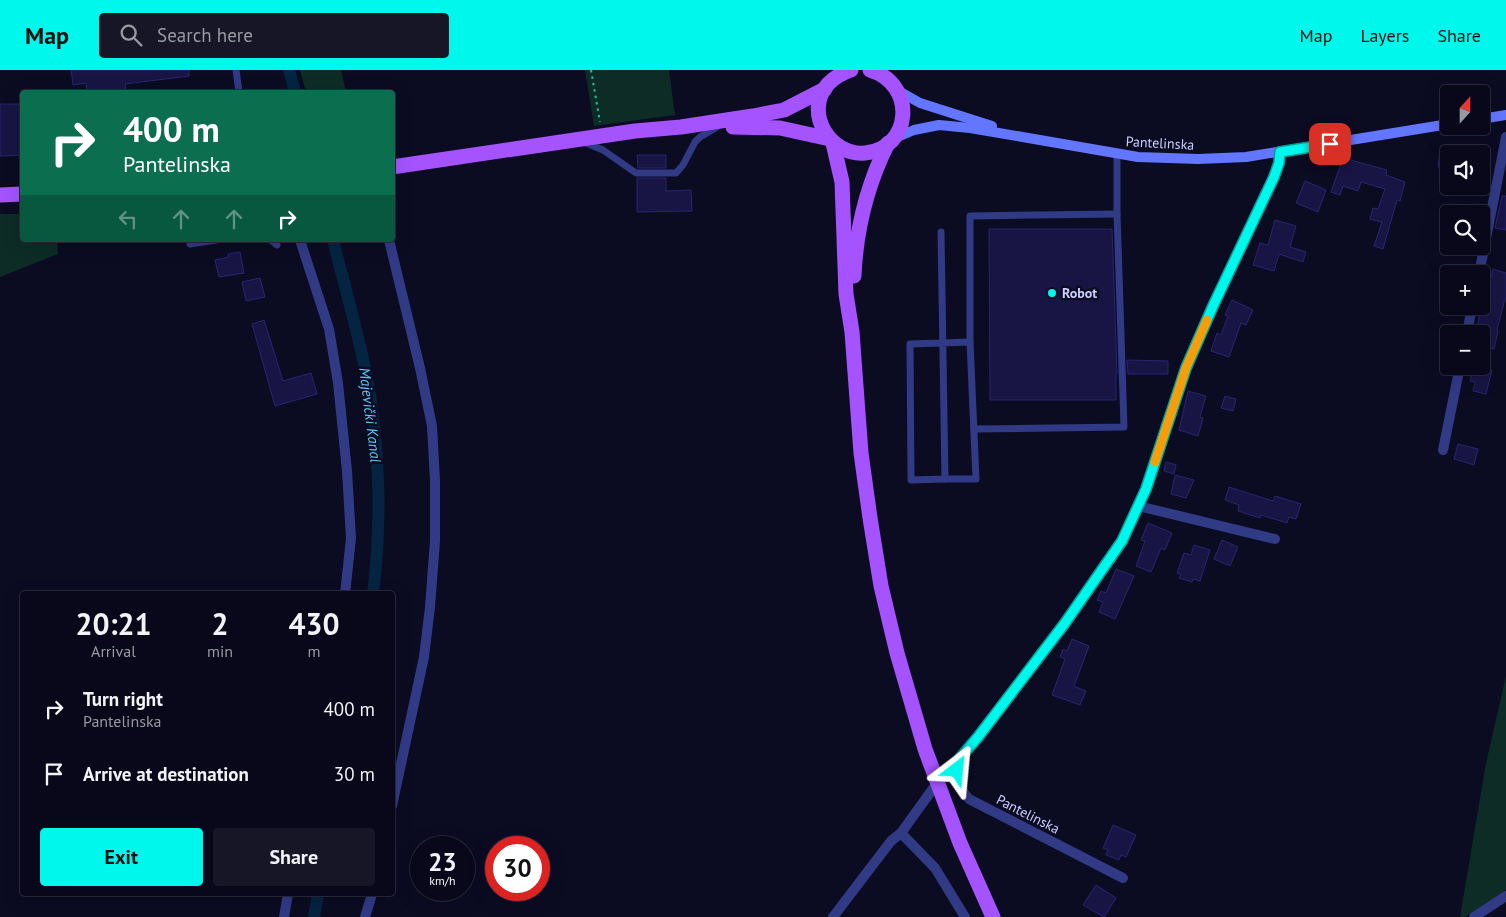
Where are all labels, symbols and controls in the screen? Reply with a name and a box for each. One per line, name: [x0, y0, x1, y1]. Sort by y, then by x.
search box: [99, 13, 449, 58]
text: Map: [25, 20, 69, 51]
icon: search: [117, 21, 145, 49]
text: Search here: [157, 23, 253, 47]
text: Map: [1300, 24, 1332, 47]
text: Layers: [1360, 24, 1409, 47]
text: Share: [1437, 24, 1481, 47]
north arrow: [1440, 85, 1490, 135]
map controls: [1440, 85, 1490, 375]
text: 400 m: [123, 106, 220, 152]
icon: right: [40, 110, 105, 175]
pin: [1309, 123, 1351, 165]
icon: arrive: [1316, 130, 1344, 158]
street label: Pantelinska: [1125, 132, 1195, 154]
button: sound: [1440, 145, 1490, 195]
text: Pantelinska: [123, 150, 231, 178]
icon: left: [114, 205, 142, 233]
icon: ahead: [167, 205, 195, 233]
icon: ahead: [220, 205, 248, 233]
icon: right: [273, 205, 301, 233]
button: search: [1440, 205, 1490, 255]
button: +: [1440, 265, 1490, 315]
place label: Robot: [1062, 284, 1097, 302]
marker: Robot: [1046, 287, 1058, 299]
button: −: [1440, 325, 1490, 375]
water label: Majevički Kanal: [355, 366, 386, 464]
text: 20:21: [75, 604, 152, 643]
text: 2: [212, 604, 229, 643]
text: 430: [288, 604, 340, 643]
text: Arrival: [91, 641, 136, 661]
text: min: [207, 641, 233, 661]
text: m: [308, 641, 321, 661]
text: Turn right: [83, 687, 163, 711]
icon: right: [40, 695, 68, 723]
text: 400 m: [323, 697, 375, 721]
text: Pantelinska: [83, 711, 162, 731]
position arrow: [930, 743, 982, 795]
icon: arrive: [40, 760, 68, 788]
text: Arrive at destination: [83, 762, 249, 786]
text: 30 m: [334, 762, 375, 786]
street label: Pantelinska: [993, 790, 1063, 838]
button: Exit: [40, 828, 203, 886]
button: Share: [213, 828, 375, 886]
speed limit sign: 30: [485, 836, 550, 901]
text: 23: [428, 846, 457, 878]
text: km/h: [429, 873, 456, 888]

